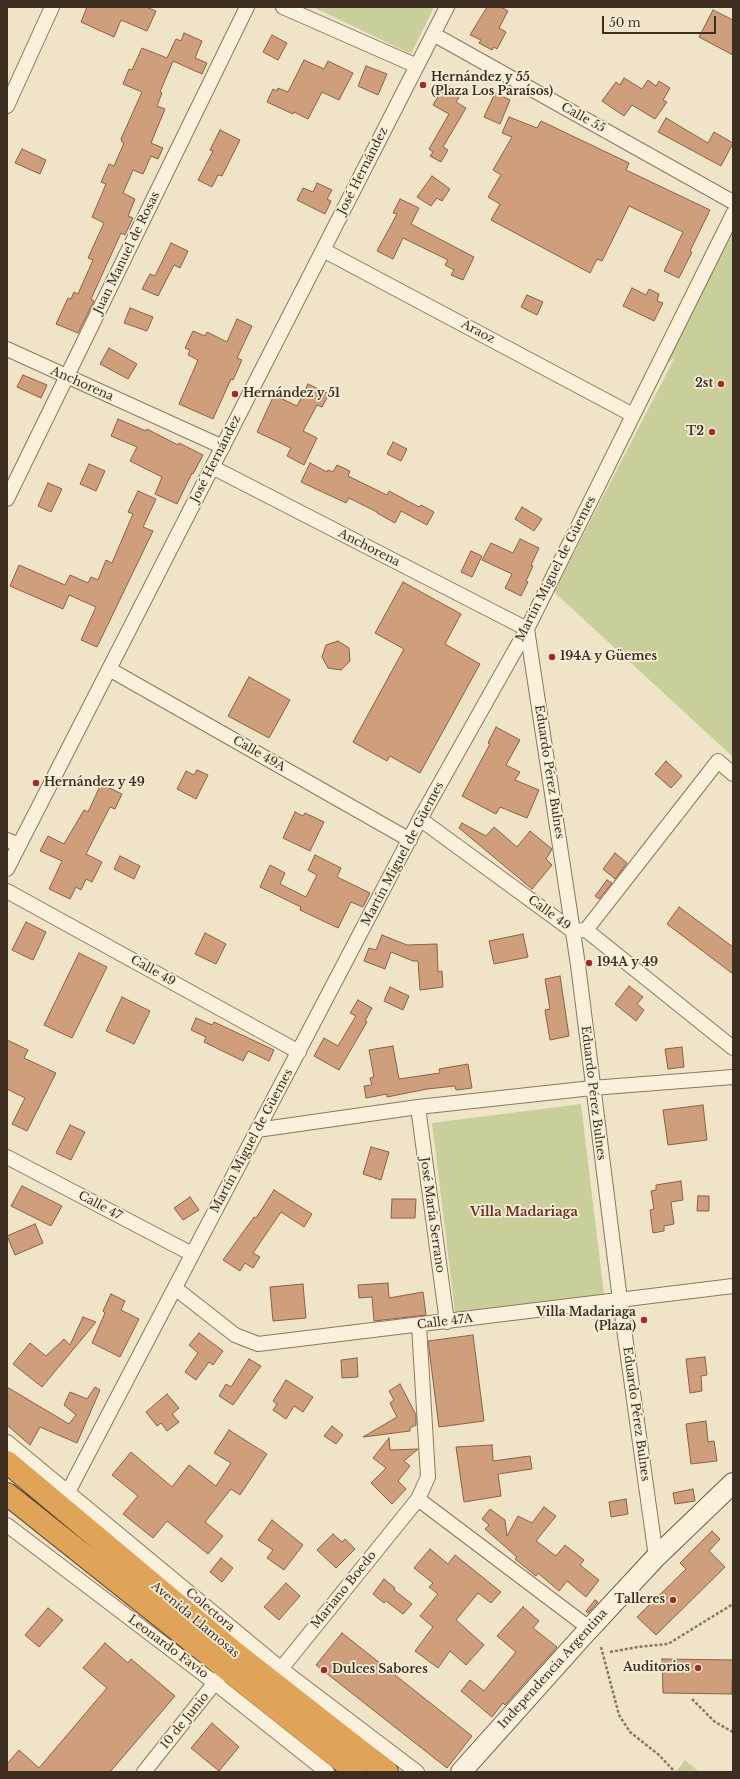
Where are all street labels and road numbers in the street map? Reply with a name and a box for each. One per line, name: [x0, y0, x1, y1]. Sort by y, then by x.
street label: Calle 55: [559, 100, 607, 136]
street label: José Hernández: [335, 125, 391, 217]
street label: Juan Manuel de Rosas: [91, 189, 163, 317]
street label: Araoz: [459, 317, 497, 347]
street label: Anchorena: [48, 364, 116, 404]
street label: José Hernández: [188, 413, 244, 505]
street label: Martín Miguel de Güemes: [513, 494, 599, 644]
street label: Anchorena: [336, 526, 402, 570]
street label: Eduardo Pérez Bulnes: [531, 704, 567, 840]
street label: Calle 49A: [230, 733, 288, 775]
street label: Martín Miguel de Güemes: [359, 779, 447, 929]
street label: Calle 49: [525, 893, 573, 933]
street label: Calle 49: [128, 953, 178, 989]
street label: Eduardo Pérez Bulnes: [578, 1025, 608, 1161]
street label: Martín Miguel de Güemes: [208, 1066, 296, 1216]
street label: José María Serrano: [417, 1156, 447, 1274]
street label: Calle 47: [76, 1189, 124, 1223]
street label: Calle 47A: [416, 1311, 474, 1333]
street label: Eduardo Pérez Bulnes: [619, 1346, 653, 1482]
street label: Mariano Boedo: [308, 1548, 380, 1632]
street label: Avenida Llamosas: [148, 1579, 242, 1661]
street label: Colectora: [183, 1585, 237, 1635]
street label: Independencia Argentina: [495, 1606, 611, 1732]
street label: Leonardo Favio: [125, 1612, 211, 1682]
street label: 10 de Junio: [158, 1690, 212, 1752]

